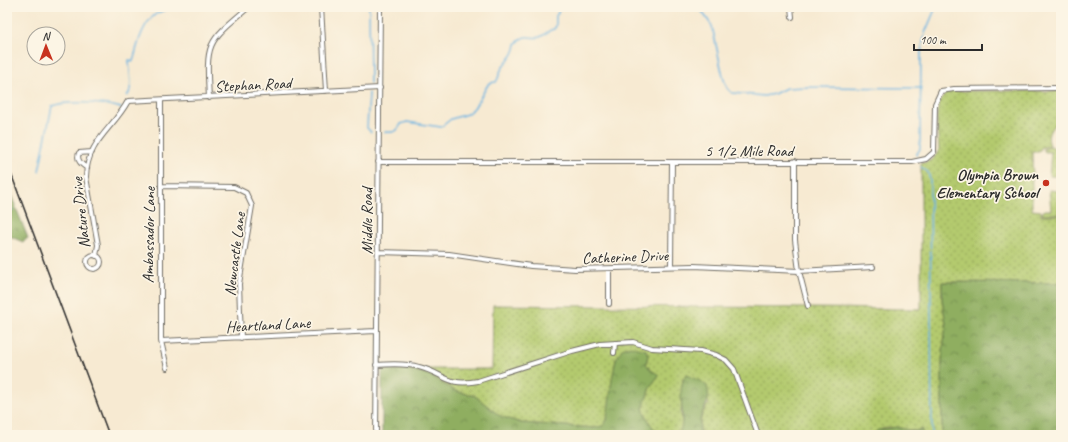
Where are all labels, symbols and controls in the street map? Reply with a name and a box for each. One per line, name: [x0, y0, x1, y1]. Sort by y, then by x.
north arrow: [26, 26, 66, 66]
scale bar: [914, 26, 982, 52]
text: N: [42, 29, 52, 43]
text: 100 m: [920, 32, 947, 48]
street label: Stephan Road: [214, 73, 295, 97]
street label: 5 1/2 Mile Road: [705, 141, 796, 161]
place label: Olympia Brown Elementary School: [936, 165, 1041, 203]
street label: Nature Drive: [67, 175, 95, 249]
marker: Olympia Brown Elementary School: [1041, 178, 1051, 188]
street label: Ambassador Lane: [138, 185, 160, 283]
street label: Middle Road: [357, 185, 377, 254]
street label: Newcastle Lane: [220, 209, 250, 297]
street label: Catherine Drive: [582, 245, 670, 268]
street label: Heartland Lane: [225, 313, 313, 337]

